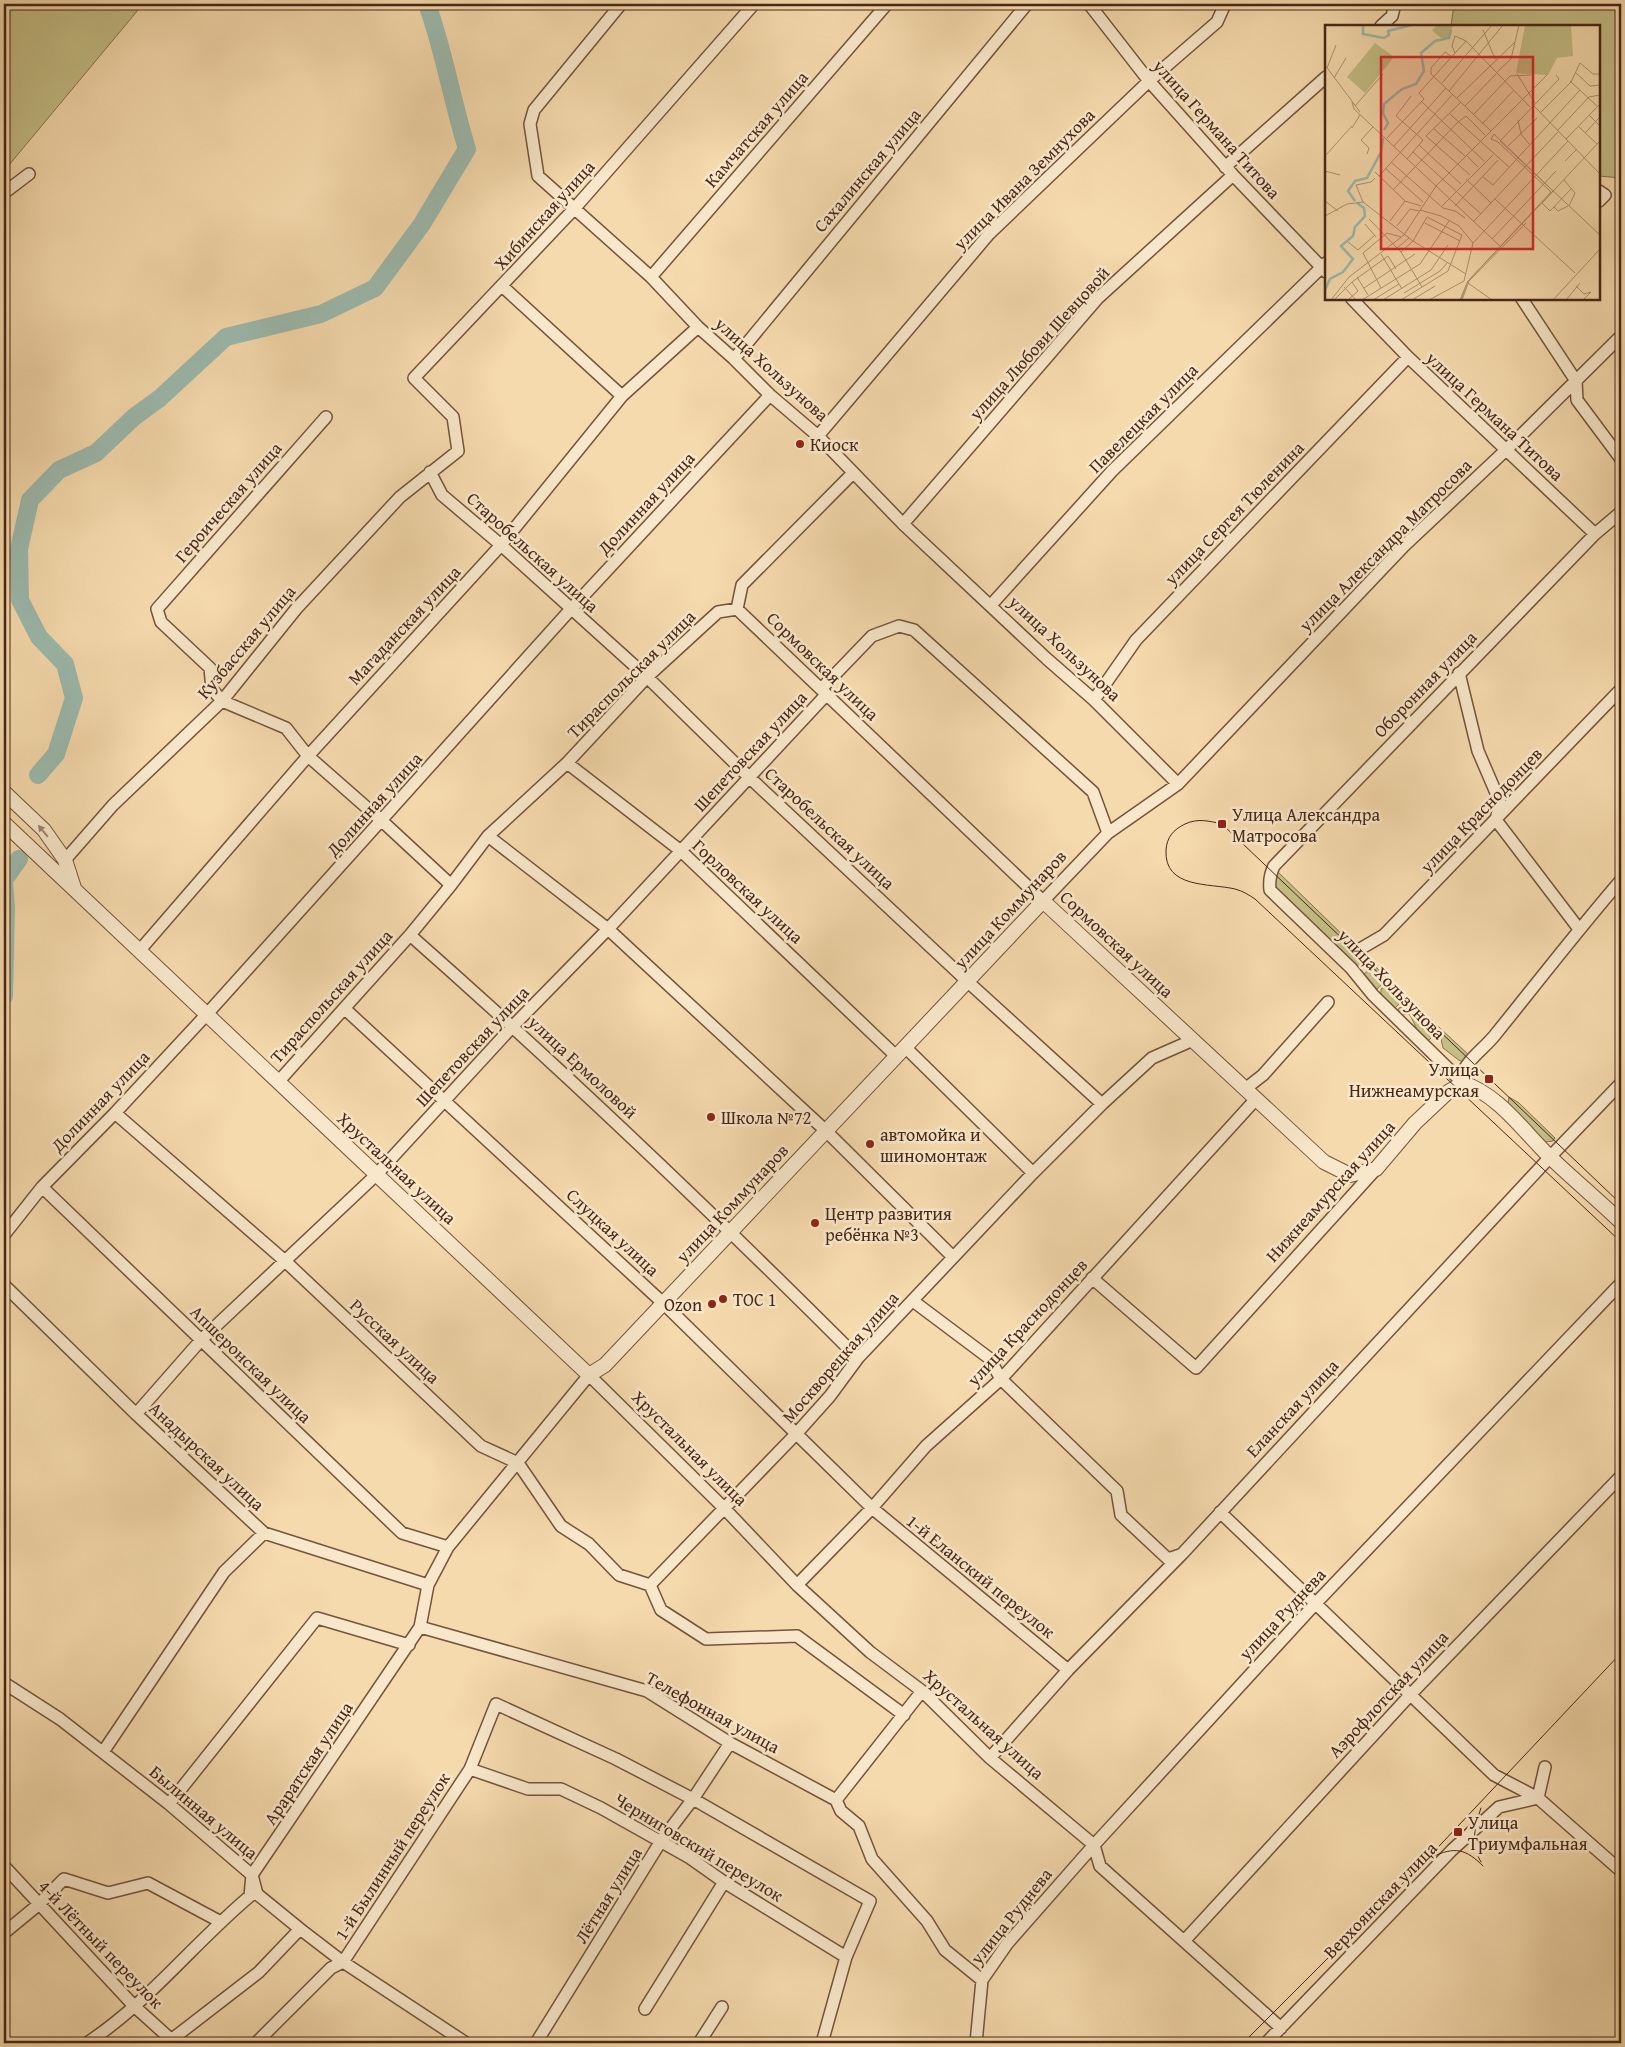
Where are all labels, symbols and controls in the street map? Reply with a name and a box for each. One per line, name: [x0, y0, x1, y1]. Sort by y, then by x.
inset map: [1325, 25, 1600, 300]
street label: улица Германа Титова: [1146, 52, 1287, 205]
street label: Камчатская улица: [698, 64, 815, 193]
street label: Сахалинская улица: [807, 102, 927, 238]
street label: улица Ивана Земнухова: [946, 102, 1101, 257]
street label: Хибинская улица: [487, 154, 601, 276]
street label: улица Любови Шевцовой: [962, 260, 1116, 427]
street label: улица Хользунова: [708, 310, 835, 428]
street label: улица Германа Титова: [1419, 344, 1570, 487]
street label: Павелецкая улица: [1082, 357, 1204, 479]
place label: Киоск: [810, 431, 859, 458]
street label: Героическая улица: [168, 435, 288, 568]
street label: улица Сергея Тюленина: [1157, 435, 1310, 592]
marker: Киоск: [794, 438, 806, 450]
street label: Долинная улица: [590, 445, 701, 561]
street label: улица Александра Матросова: [1292, 452, 1478, 638]
street label: Старобельская улица: [461, 485, 605, 619]
street label: Магаданская улица: [341, 559, 467, 691]
street label: Кузбасская улица: [190, 579, 302, 705]
street label: улица Хользунова: [1002, 588, 1128, 708]
street label: Тираспольская улица: [560, 603, 702, 745]
street label: Сормовская улица: [761, 605, 886, 727]
street label: Оборонная улица: [1367, 624, 1483, 743]
street label: Шепетовская улица: [687, 684, 813, 817]
street label: улица Краснодонцев: [1413, 741, 1549, 880]
street label: Долинная улица: [319, 745, 429, 863]
street label: Старобельская улица: [759, 760, 902, 896]
place label: Улица Александра Матросова: [1232, 801, 1381, 849]
marker: Улица Александра Матросова: [1216, 818, 1228, 830]
one-way arrow: [37, 825, 49, 837]
street label: Горловская улица: [686, 832, 810, 950]
street label: улица Коммунаров: [947, 843, 1073, 975]
street label: Сормовская улица: [1054, 884, 1180, 1004]
street label: улица Хользунова: [1331, 922, 1452, 1046]
street label: Тираспольская улица: [263, 923, 399, 1069]
street label: Шепетовская улица: [409, 979, 535, 1112]
street label: улица Ермоловой: [521, 1008, 644, 1125]
street label: Долинная улица: [44, 1044, 156, 1159]
place label: Улица Нижнеамурская: [1349, 1056, 1479, 1104]
marker: Улица Нижнеамурская: [1483, 1073, 1495, 1085]
place label: Школа №72: [721, 1104, 811, 1131]
street label: Хрустальная улица: [331, 1105, 463, 1231]
marker: Школа №72: [705, 1111, 717, 1123]
street label: Нижнеамурская улица: [1259, 1114, 1401, 1268]
place label: автомойка и шиномонтаж: [880, 1121, 988, 1169]
street label: улица Коммунаров: [669, 1137, 795, 1269]
marker: автомойка и шиномонтаж: [864, 1138, 876, 1150]
street label: Слуцкая улица: [560, 1182, 666, 1283]
place label: Центр развития ребёнка №3: [825, 1200, 952, 1248]
marker: Центр развития ребёнка №3: [809, 1217, 821, 1229]
street label: улица Краснодонцев: [960, 1252, 1094, 1393]
street label: Москворецкая улица: [775, 1285, 905, 1429]
place label: ТОС 1: [733, 1286, 776, 1313]
place label: Ozon: [664, 1291, 702, 1318]
street label: Русская улица: [344, 1292, 446, 1390]
marker: ТОС 1: [717, 1293, 729, 1305]
marker: Ozon: [706, 1298, 718, 1310]
street label: Апшеронская улица: [184, 1299, 318, 1430]
street label: Еланская улица: [1239, 1353, 1345, 1463]
street label: Хрустальная улица: [626, 1384, 754, 1512]
street label: Анадырская улица: [143, 1395, 271, 1517]
street label: 1-й Еланский переулок: [901, 1507, 1062, 1645]
street label: улица Руднева: [1231, 1562, 1332, 1667]
street label: Аэрофлотская улица: [1322, 1624, 1455, 1764]
street label: Хрустальная улица: [918, 1662, 1051, 1786]
street label: Телефонная улица: [641, 1664, 785, 1760]
street label: Араратская улица: [257, 1695, 360, 1830]
street label: Былинная улица: [144, 1758, 265, 1866]
street label: 1-й Былинный переулок: [327, 1766, 457, 1945]
street label: Черниговский переулок: [609, 1786, 789, 1909]
place label: Улица Триумфальная: [1468, 1809, 1588, 1857]
marker: Улица Триумфальная: [1452, 1826, 1464, 1838]
street label: Верхоянская улица: [1317, 1835, 1443, 1965]
street label: Лётная улица: [568, 1841, 649, 1948]
street label: улица Руднева: [963, 1862, 1059, 1971]
street label: 4-й Лётный переулок: [32, 1873, 170, 2015]

